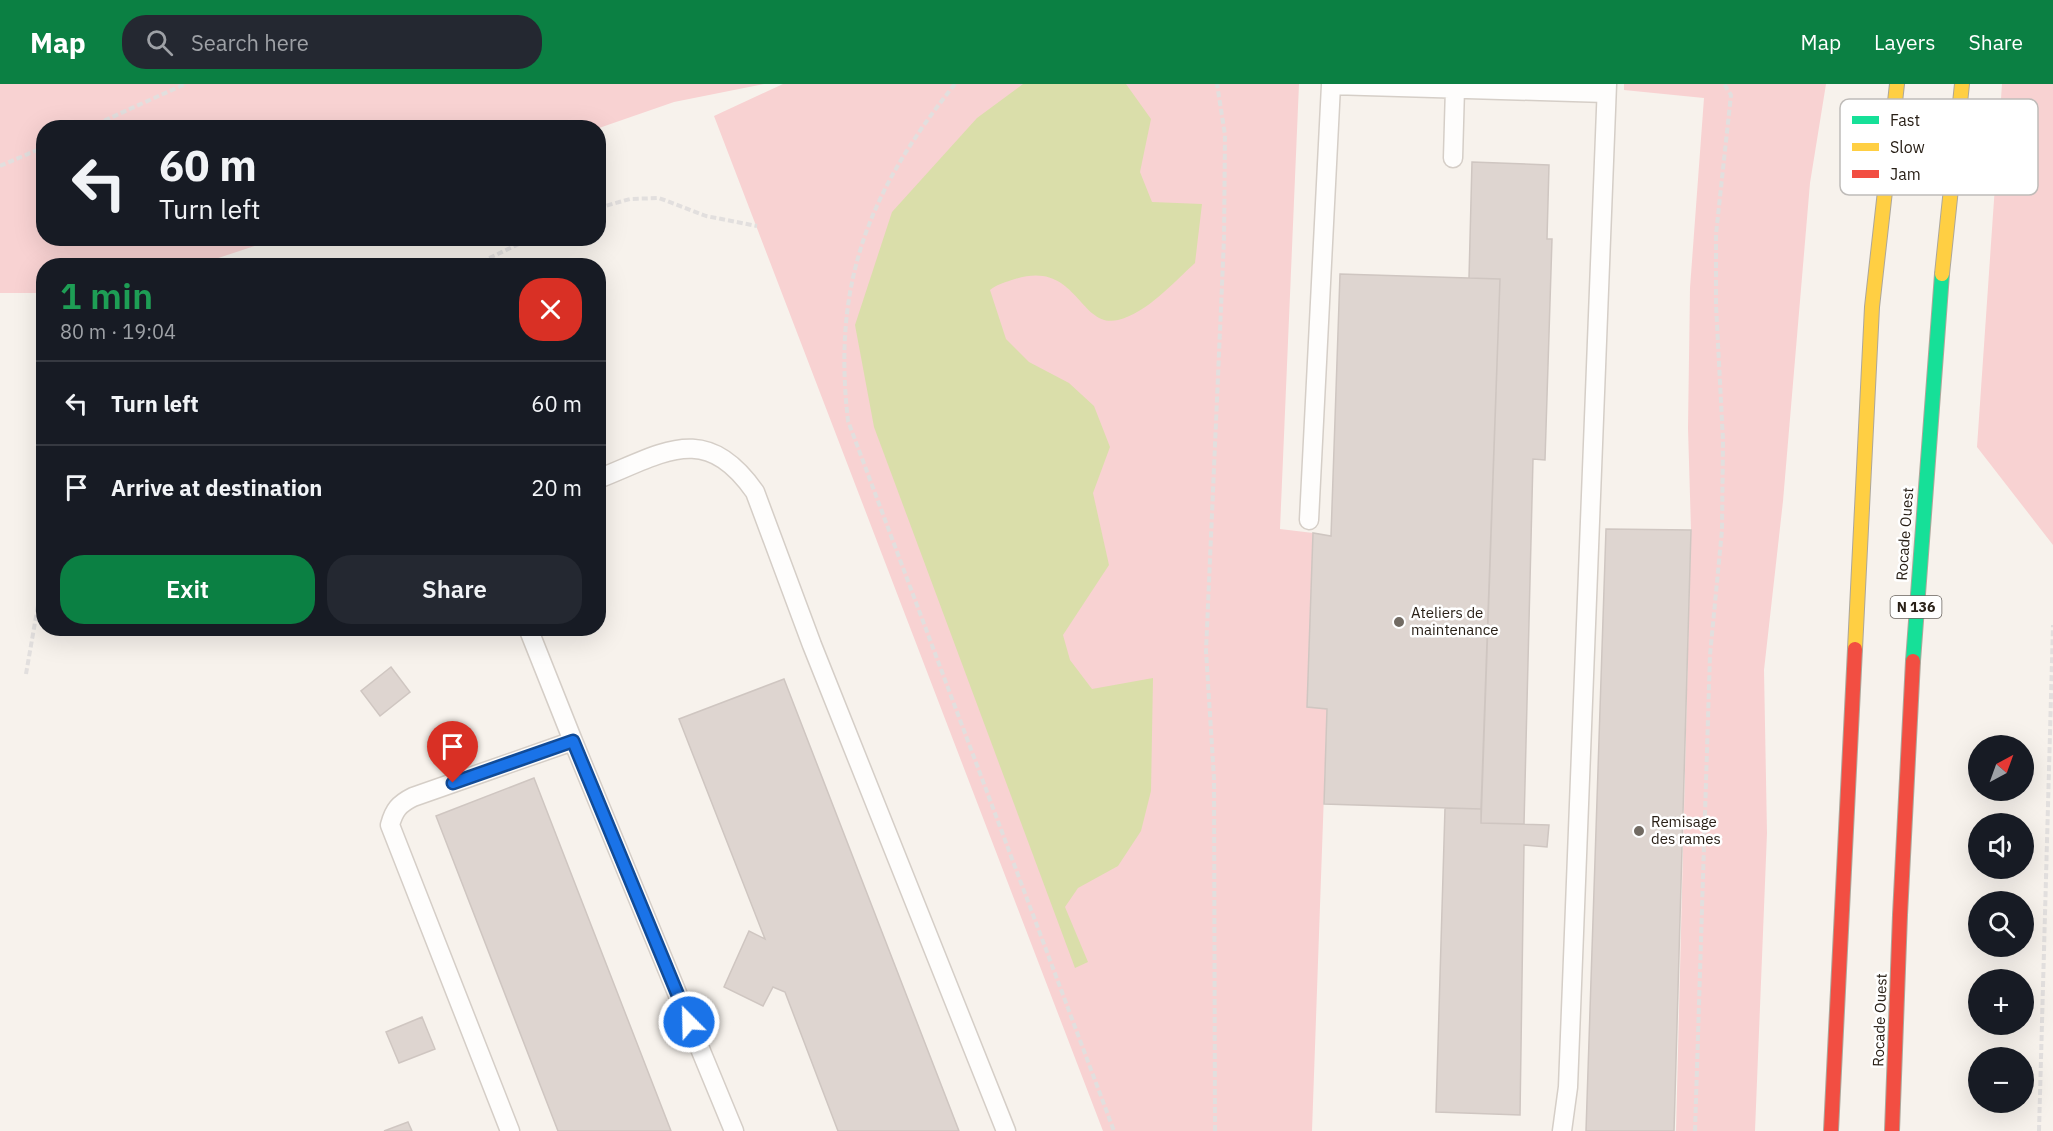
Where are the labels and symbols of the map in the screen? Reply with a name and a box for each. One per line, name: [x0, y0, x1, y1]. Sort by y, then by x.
legend: [1840, 99, 2038, 195]
text: Fast: [1890, 110, 1920, 130]
text: Slow: [1890, 137, 1925, 157]
text: Jam: [1890, 164, 1921, 184]
street label: Rocade Ouest: [1892, 487, 1917, 581]
road number: N 136: [1890, 596, 1942, 618]
place label: Ateliers de maintenance: [1411, 603, 1499, 639]
marker: Ateliers de maintenance: [1392, 615, 1406, 629]
pin: [427, 721, 478, 783]
north arrow: [1968, 735, 2034, 801]
place label: Remisage des rames: [1651, 812, 1721, 848]
marker: Remisage des rames: [1632, 824, 1646, 838]
street label: Rocade Ouest: [1868, 973, 1891, 1067]
position arrow: [657, 990, 721, 1054]

